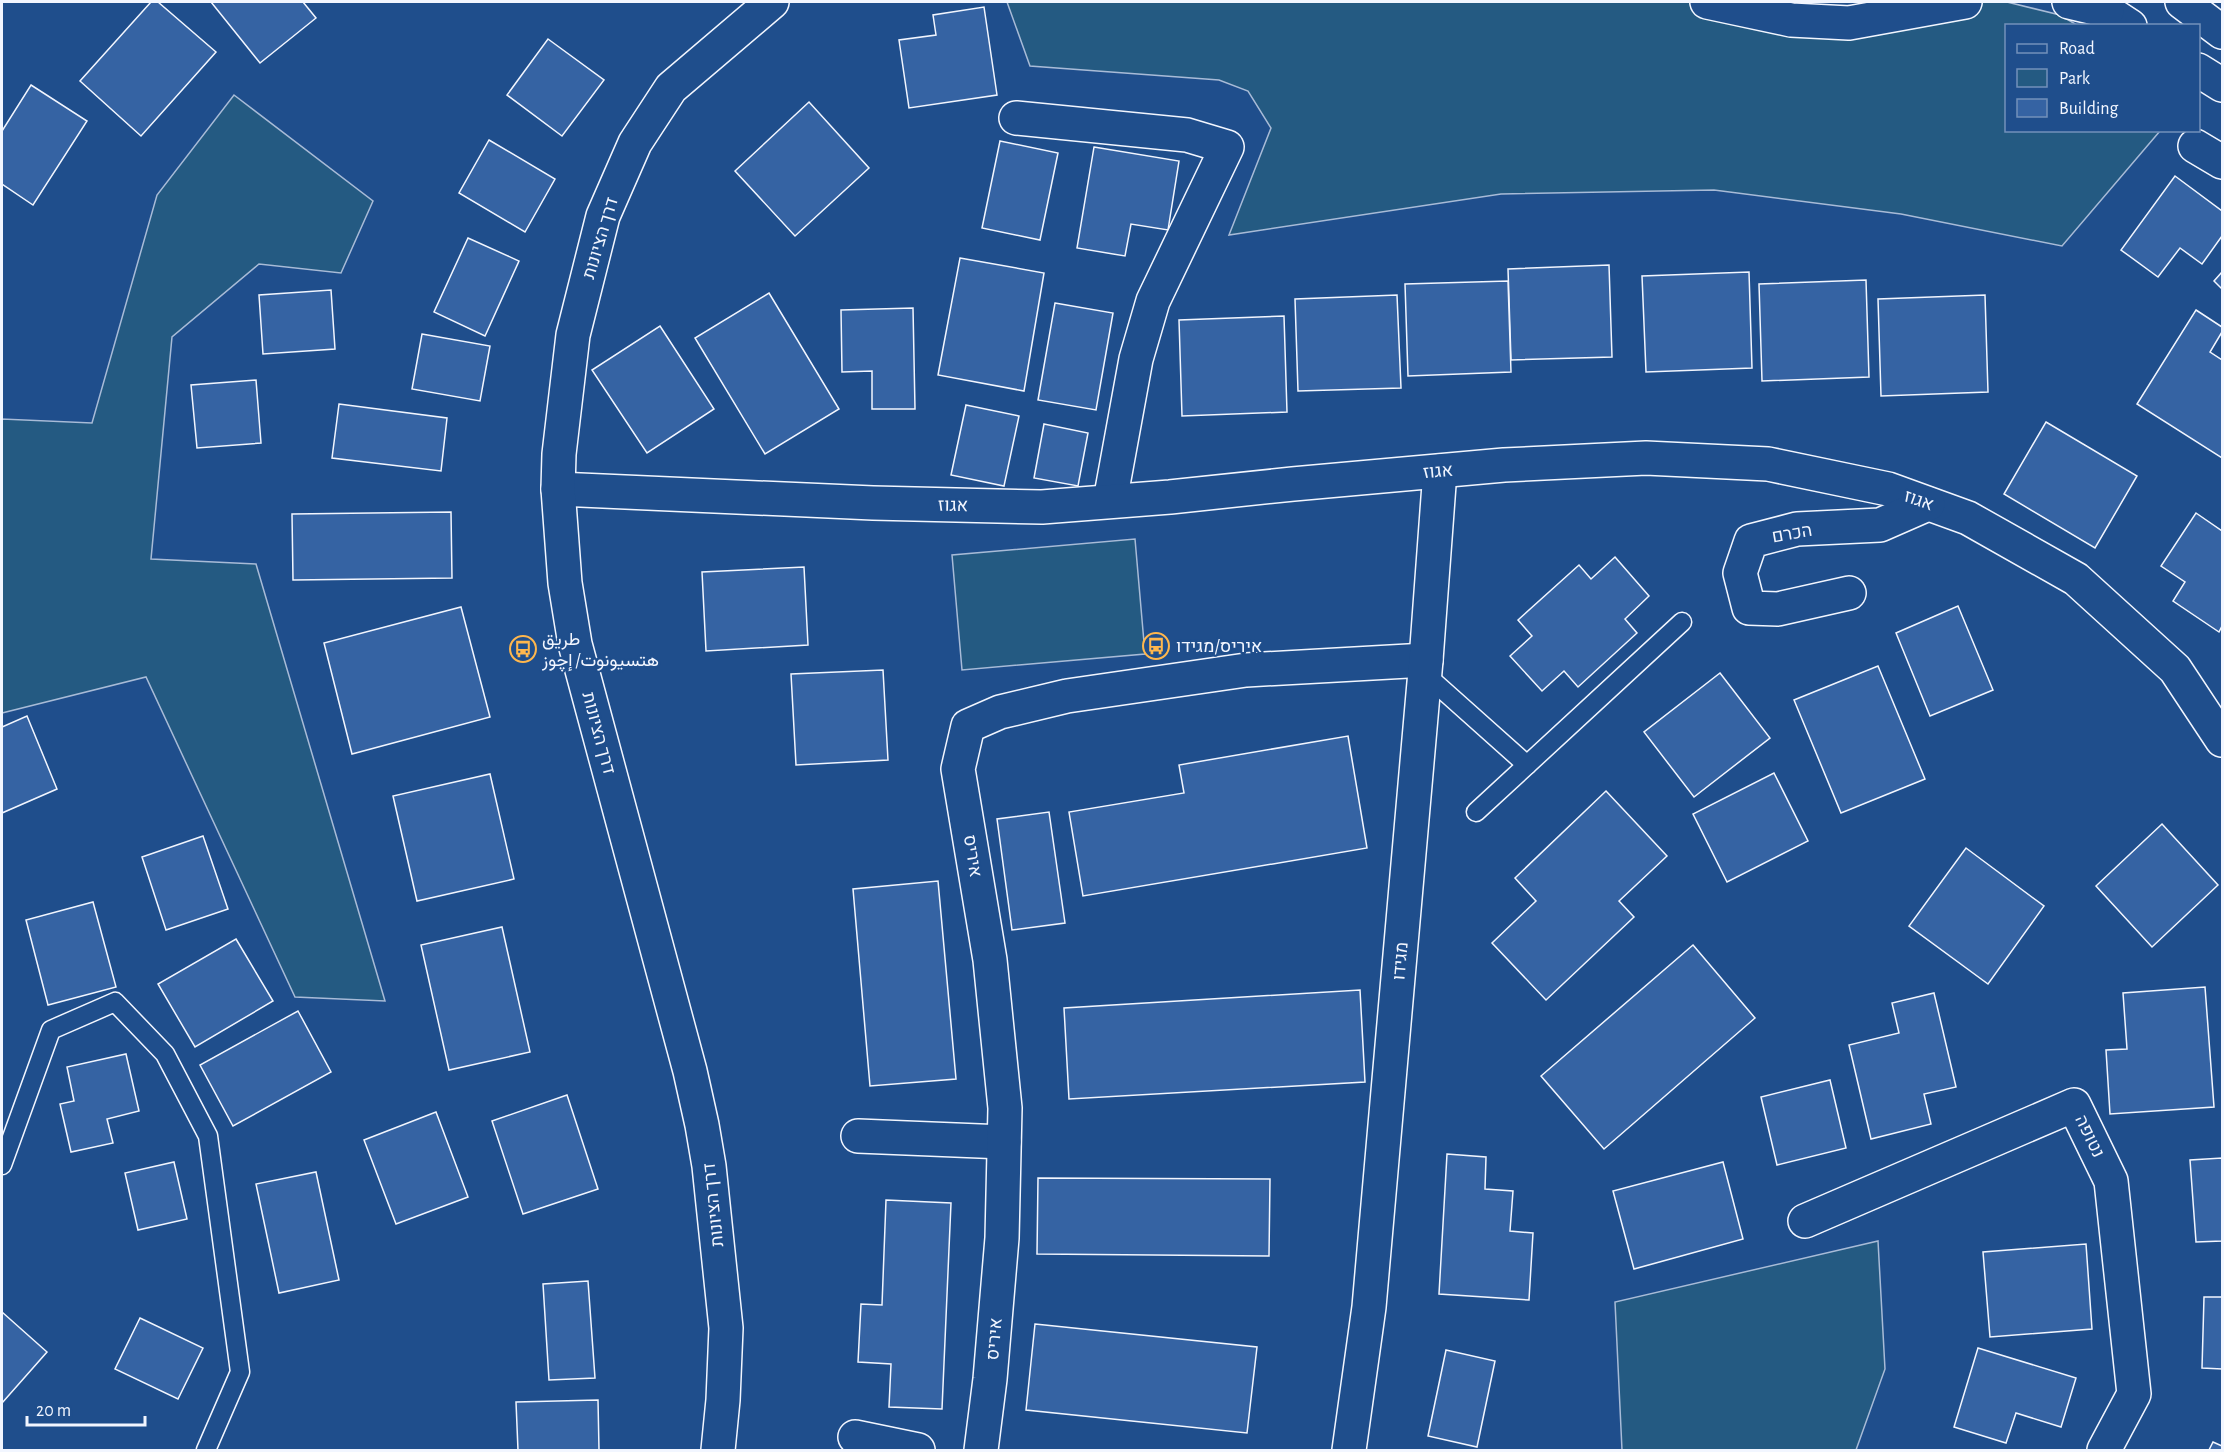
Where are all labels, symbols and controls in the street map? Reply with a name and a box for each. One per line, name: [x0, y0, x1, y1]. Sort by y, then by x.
legend: [2005, 24, 2200, 132]
text: Road: [2059, 40, 2095, 58]
text: Park: [2059, 70, 2091, 88]
text: Building: [2059, 100, 2119, 118]
street label: דרך הציונות: [580, 195, 622, 281]
street label: אגוז: [1422, 462, 1454, 482]
street label: אגוז: [1901, 487, 1936, 515]
street label: אגוז: [938, 497, 968, 515]
street label: הכרם: [1771, 522, 1814, 546]
place label: طريق هتسيونوت/ إچوز: [541, 631, 659, 672]
bus stop icon: איריס/מגידו: [1141, 631, 1171, 661]
bus stop icon: طريق هتسيونوت/ إچوز: [508, 634, 538, 664]
place label: איריס/מגידו: [1176, 638, 1262, 656]
street label: דרך הציונות: [578, 690, 618, 776]
street label: איריס: [960, 834, 984, 879]
street label: מגידו: [1390, 941, 1412, 981]
street label: נטופה: [2071, 1112, 2107, 1161]
street label: דרך הציונות: [701, 1162, 727, 1248]
street label: איריס: [984, 1317, 1006, 1361]
scale bar: [27, 1389, 146, 1427]
text: 20 m: [36, 1402, 71, 1420]

